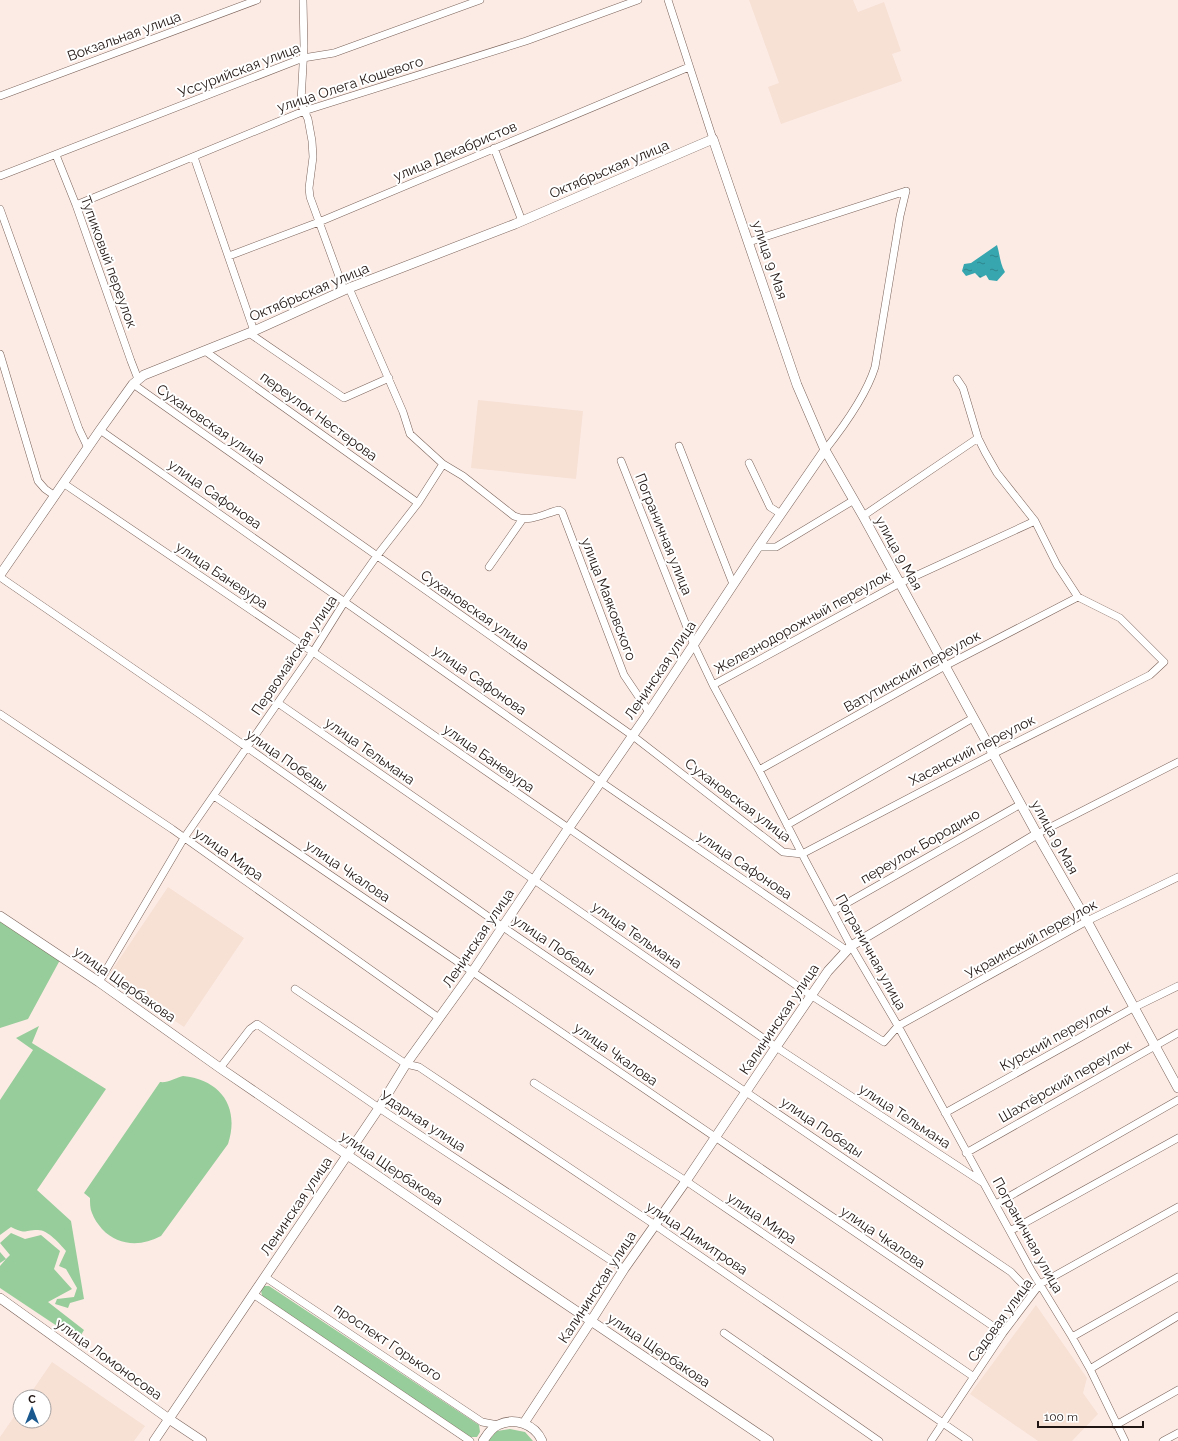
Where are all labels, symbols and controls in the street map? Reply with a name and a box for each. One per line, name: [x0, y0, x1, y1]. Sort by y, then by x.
street label: Вокзальная улица: [65, 8, 183, 64]
street label: Уссурийская улица: [176, 39, 302, 101]
street label: улица Олега Кошевого: [275, 53, 425, 115]
street label: улица Декабристов: [391, 118, 519, 184]
street label: Октябрьская улица: [547, 137, 671, 201]
street label: Тупиковый переулок: [78, 194, 140, 330]
street label: улица 9 Мая: [749, 219, 791, 301]
street label: Октябрьская улица: [247, 260, 371, 324]
street label: переулок Нестерова: [257, 368, 381, 464]
street label: Сухановская улица: [154, 381, 268, 467]
street label: улица Сафонова: [165, 456, 265, 532]
street label: Пограничная улица: [632, 471, 696, 597]
street label: улица 9 Мая: [872, 513, 926, 593]
street label: улица Маяковского: [578, 535, 640, 663]
street label: улица Баневура: [173, 538, 271, 612]
street label: Сухановская улица: [418, 567, 532, 653]
street label: Железнодорожный переулок: [711, 567, 893, 677]
street label: Первомайская улица: [248, 592, 340, 718]
street label: Ленинская улица: [621, 618, 699, 722]
street label: Ватутинский переулок: [841, 627, 983, 715]
street label: улица Сафонова: [430, 642, 530, 718]
street label: Хасанский переулок: [906, 711, 1038, 789]
street label: улица Тельмана: [322, 714, 418, 788]
street label: улица Баневура: [440, 721, 538, 795]
street label: улица Победы: [243, 726, 331, 794]
street label: Сухановская улица: [682, 755, 794, 845]
street label: улица 9 Мая: [1028, 797, 1082, 877]
street label: переулок Бородино: [858, 805, 982, 887]
street label: улица Мира: [192, 824, 266, 884]
street label: улица Сафонова: [695, 828, 795, 902]
street label: улица Чкалова: [303, 837, 393, 905]
street label: Ленинская улица: [439, 886, 517, 990]
street label: Пограничная улица: [833, 891, 909, 1013]
street label: Украинский переулок: [962, 896, 1100, 982]
street label: улица Тельмана: [589, 898, 685, 972]
street label: улица Победы: [510, 912, 598, 978]
street label: улица Щербакова: [71, 943, 179, 1025]
street label: Калининская улица: [736, 961, 822, 1077]
street label: Курский переулок: [997, 1000, 1113, 1074]
street label: улица Чкалова: [571, 1019, 661, 1089]
street label: Шахтёрский переулок: [996, 1036, 1134, 1126]
street label: улица Тельмана: [856, 1080, 954, 1152]
street label: Ударная улица: [377, 1087, 469, 1155]
street label: улица Победы: [778, 1094, 866, 1160]
street label: улица Щербакова: [338, 1128, 446, 1208]
street label: Ленинская улица: [257, 1154, 335, 1258]
street label: Пограничная улица: [990, 1174, 1066, 1296]
street label: улица Мира: [724, 1189, 800, 1247]
street label: улица Димитрова: [643, 1198, 751, 1278]
street label: улица Чкалова: [838, 1203, 928, 1271]
street label: Калининская улица: [555, 1228, 639, 1346]
street label: Садовая улица: [964, 1275, 1036, 1365]
street label: проспект Горького: [331, 1300, 445, 1384]
street label: улица Щербакова: [605, 1310, 713, 1390]
street label: улица Ломоносова: [53, 1315, 165, 1403]
north arrow: [12, 1389, 52, 1429]
text: С: [28, 1393, 36, 1406]
scale bar: [1038, 1403, 1143, 1429]
text: 100 m: [1044, 1410, 1078, 1424]

